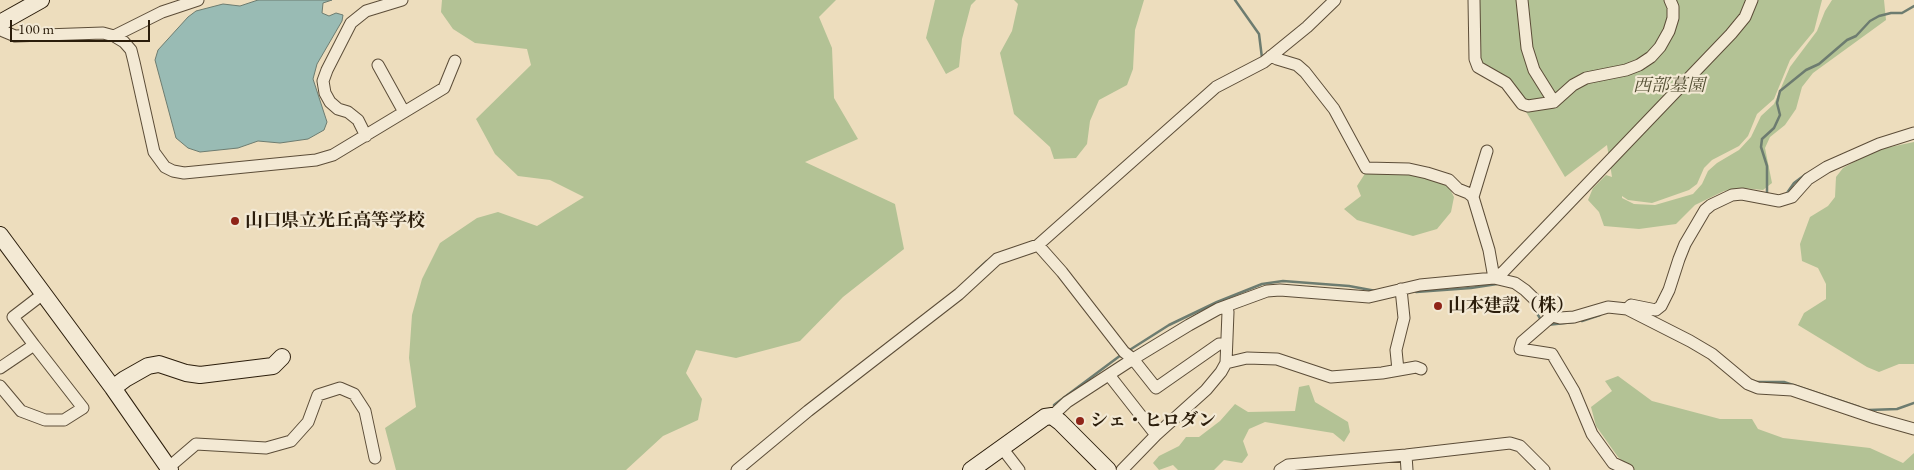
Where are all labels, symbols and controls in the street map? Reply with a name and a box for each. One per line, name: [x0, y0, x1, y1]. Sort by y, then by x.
scale bar: [12, 10, 152, 42]
text: 100 m: [18, 19, 54, 38]
park label: 西部墓園: [1633, 75, 1705, 97]
place label: 山口県立光丘高等学校: [245, 210, 425, 232]
marker: 山口県立光丘高等学校: [229, 215, 241, 227]
place label: 山本建設（株）: [1448, 295, 1574, 317]
marker: 山本建設（株）: [1432, 300, 1444, 312]
place label: シェ・ヒロダン: [1090, 410, 1216, 432]
marker: シェ・ヒロダン: [1074, 415, 1086, 427]

